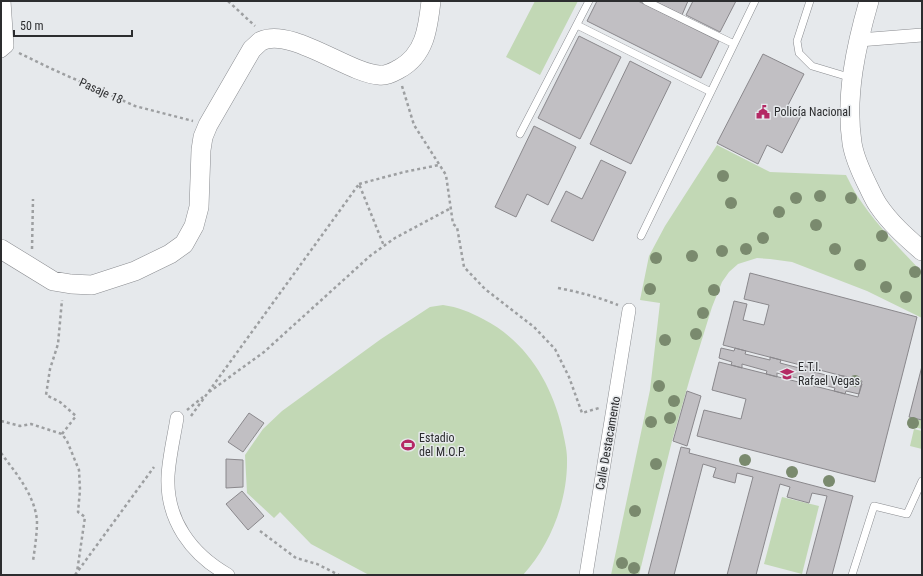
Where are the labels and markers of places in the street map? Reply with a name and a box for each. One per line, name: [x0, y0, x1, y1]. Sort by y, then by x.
public building icon: Policía Nacional: [755, 104, 771, 120]
place label: Policía Nacional: [774, 105, 851, 119]
place label: E.T.I. Rafael Vegas: [798, 360, 860, 388]
school or university icon: E.T.I. Rafael Vegas: [779, 366, 795, 382]
place label: Estadio del M.O.P.: [419, 431, 466, 459]
sports icon: Estadio del M.O.P.: [400, 437, 416, 453]

